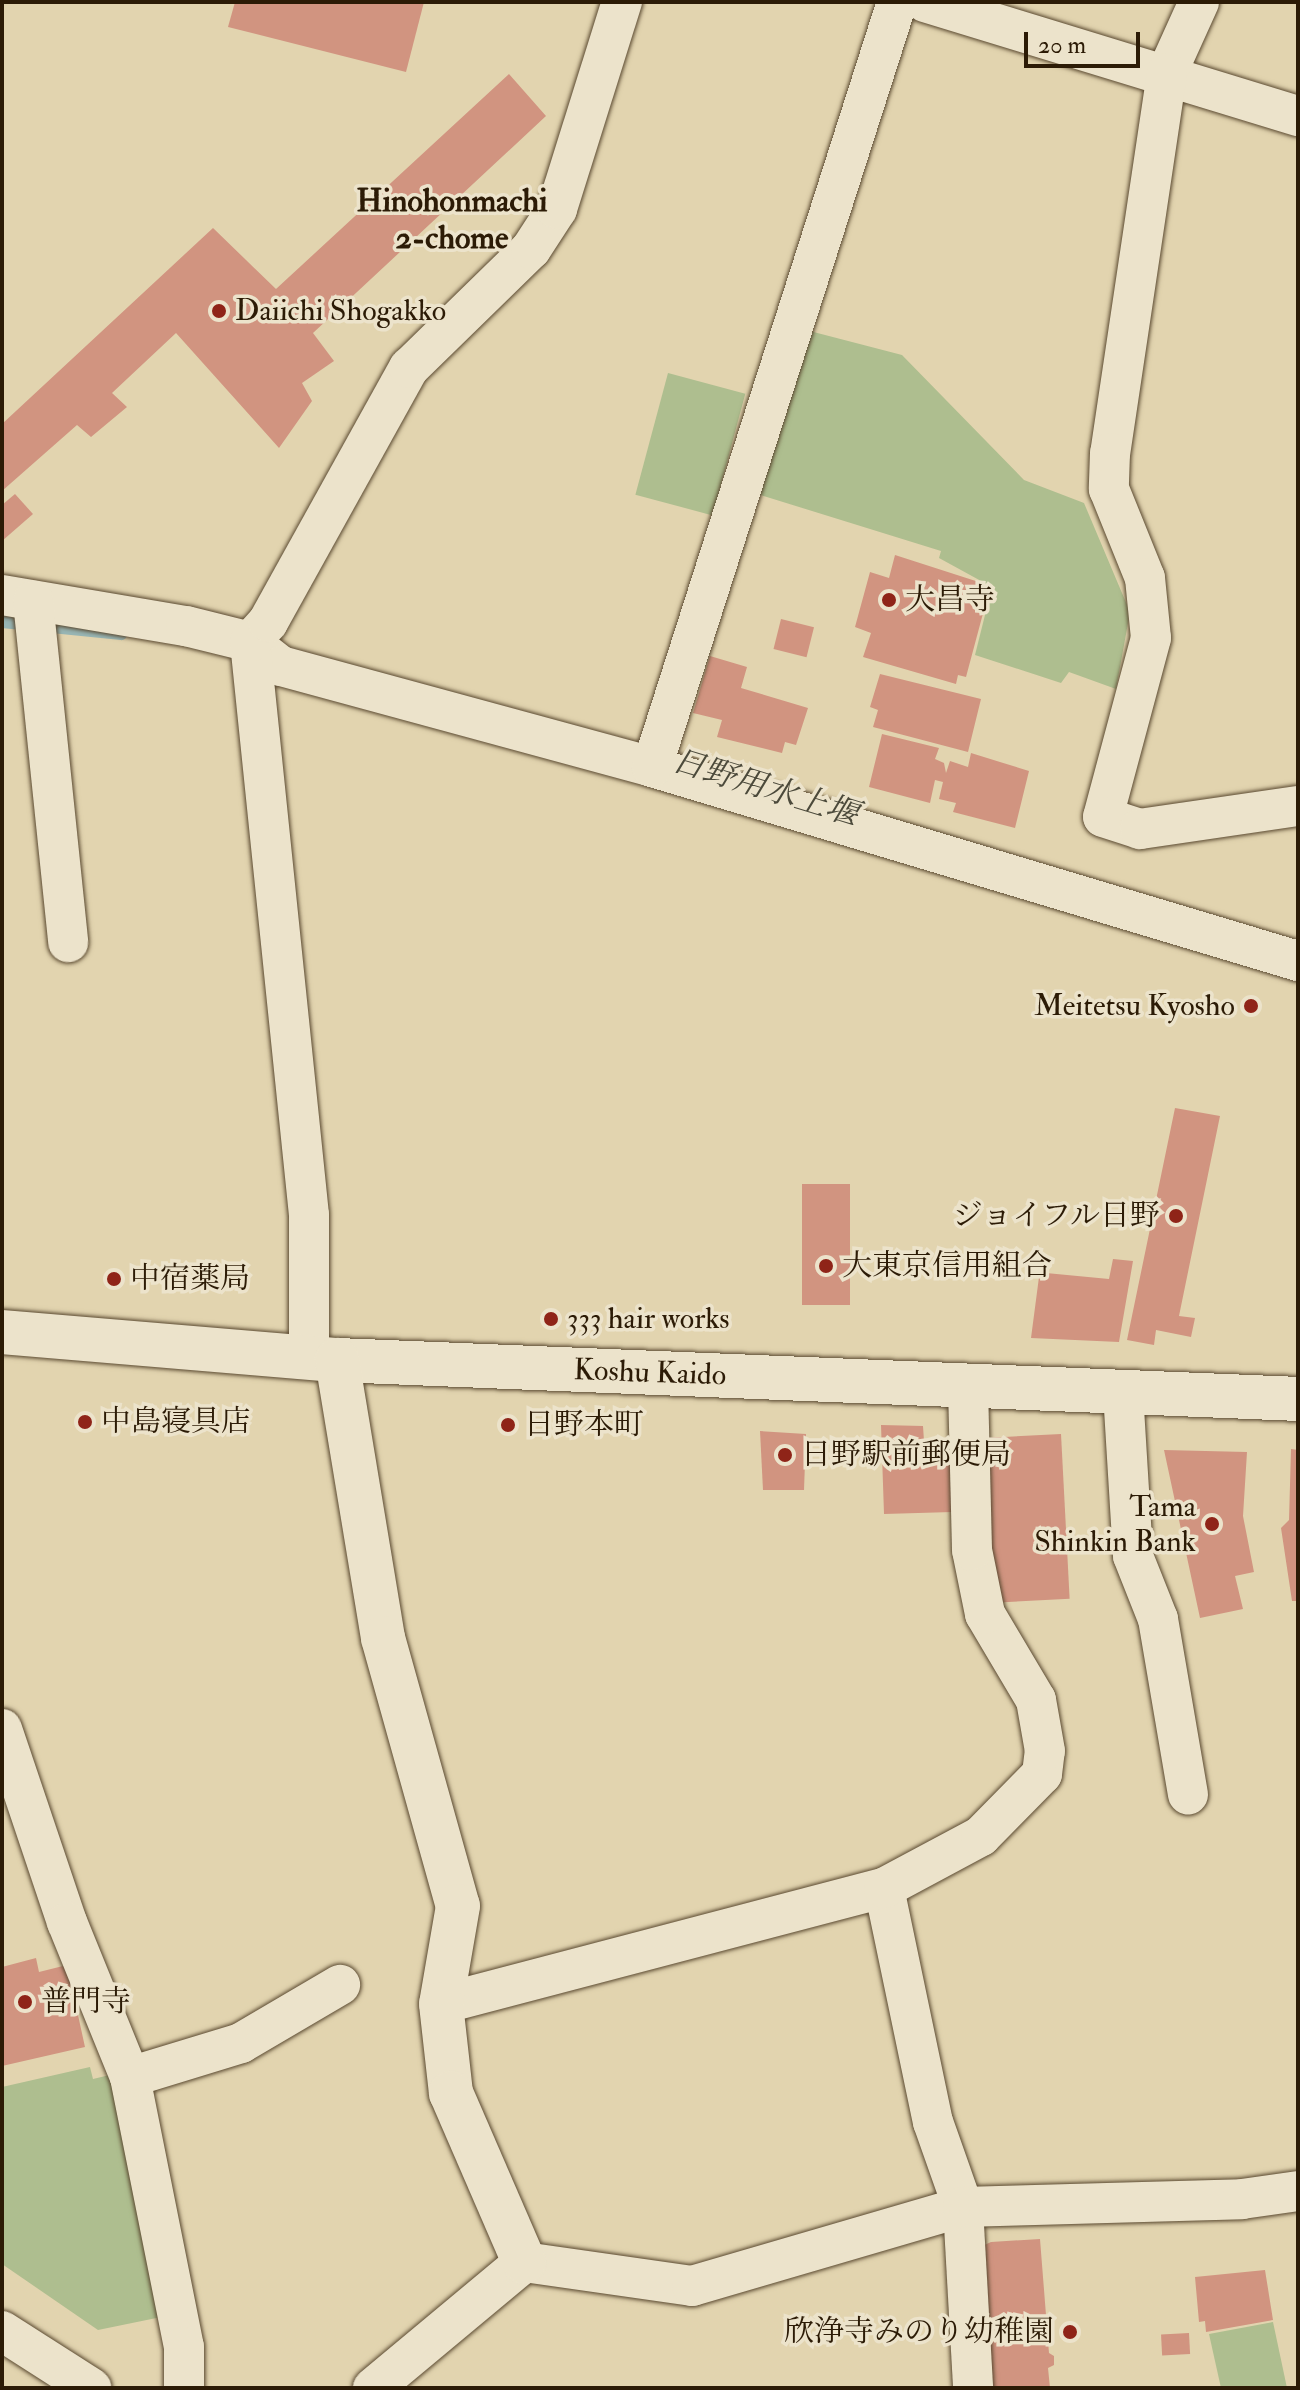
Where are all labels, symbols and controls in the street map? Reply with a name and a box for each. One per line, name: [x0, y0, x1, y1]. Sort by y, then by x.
scale bar: [1028, 16, 1144, 66]
text: 20 m: [1038, 30, 1086, 61]
district label: Hinohonmachi 2-chome: [356, 183, 548, 258]
place label: Daiichi Shogakko: [235, 293, 446, 329]
marker: Daiichi Shogakko: [210, 302, 228, 320]
place label: 大昌寺: [905, 582, 995, 618]
marker: 大昌寺: [880, 591, 898, 609]
water label: 日野用水上堰: [668, 742, 862, 834]
place label: Meitetsu Kyosho: [1034, 988, 1235, 1024]
marker: Meitetsu Kyosho: [1242, 997, 1260, 1015]
place label: ジョイフル日野: [950, 1198, 1160, 1234]
marker: ジョイフル日野: [1167, 1207, 1185, 1225]
place label: 大東京信用組合: [842, 1248, 1052, 1284]
marker: 大東京信用組合: [817, 1257, 835, 1275]
place label: 中宿薬局: [130, 1261, 250, 1297]
marker: 中宿薬局: [105, 1270, 123, 1288]
place label: 333 hair works: [567, 1301, 730, 1337]
marker: 333 hair works: [542, 1310, 560, 1328]
street label: Koshu Kaido: [573, 1352, 727, 1394]
place label: 中島寝具店: [101, 1404, 251, 1440]
place label: 日野本町: [524, 1407, 644, 1443]
marker: 中島寝具店: [76, 1413, 94, 1431]
marker: 日野本町: [499, 1416, 517, 1434]
place label: 日野駅前郵便局: [801, 1437, 1011, 1473]
marker: 日野駅前郵便局: [776, 1446, 794, 1464]
place label: Tama Shinkin Bank: [1034, 1489, 1196, 1560]
marker: Tama Shinkin Bank: [1203, 1515, 1221, 1533]
place label: 普門寺: [41, 1984, 131, 2020]
marker: 普門寺: [16, 1993, 34, 2011]
place label: 欣浄寺みのり幼稚園: [784, 2314, 1054, 2350]
marker: 欣浄寺みのり幼稚園: [1061, 2323, 1079, 2341]

